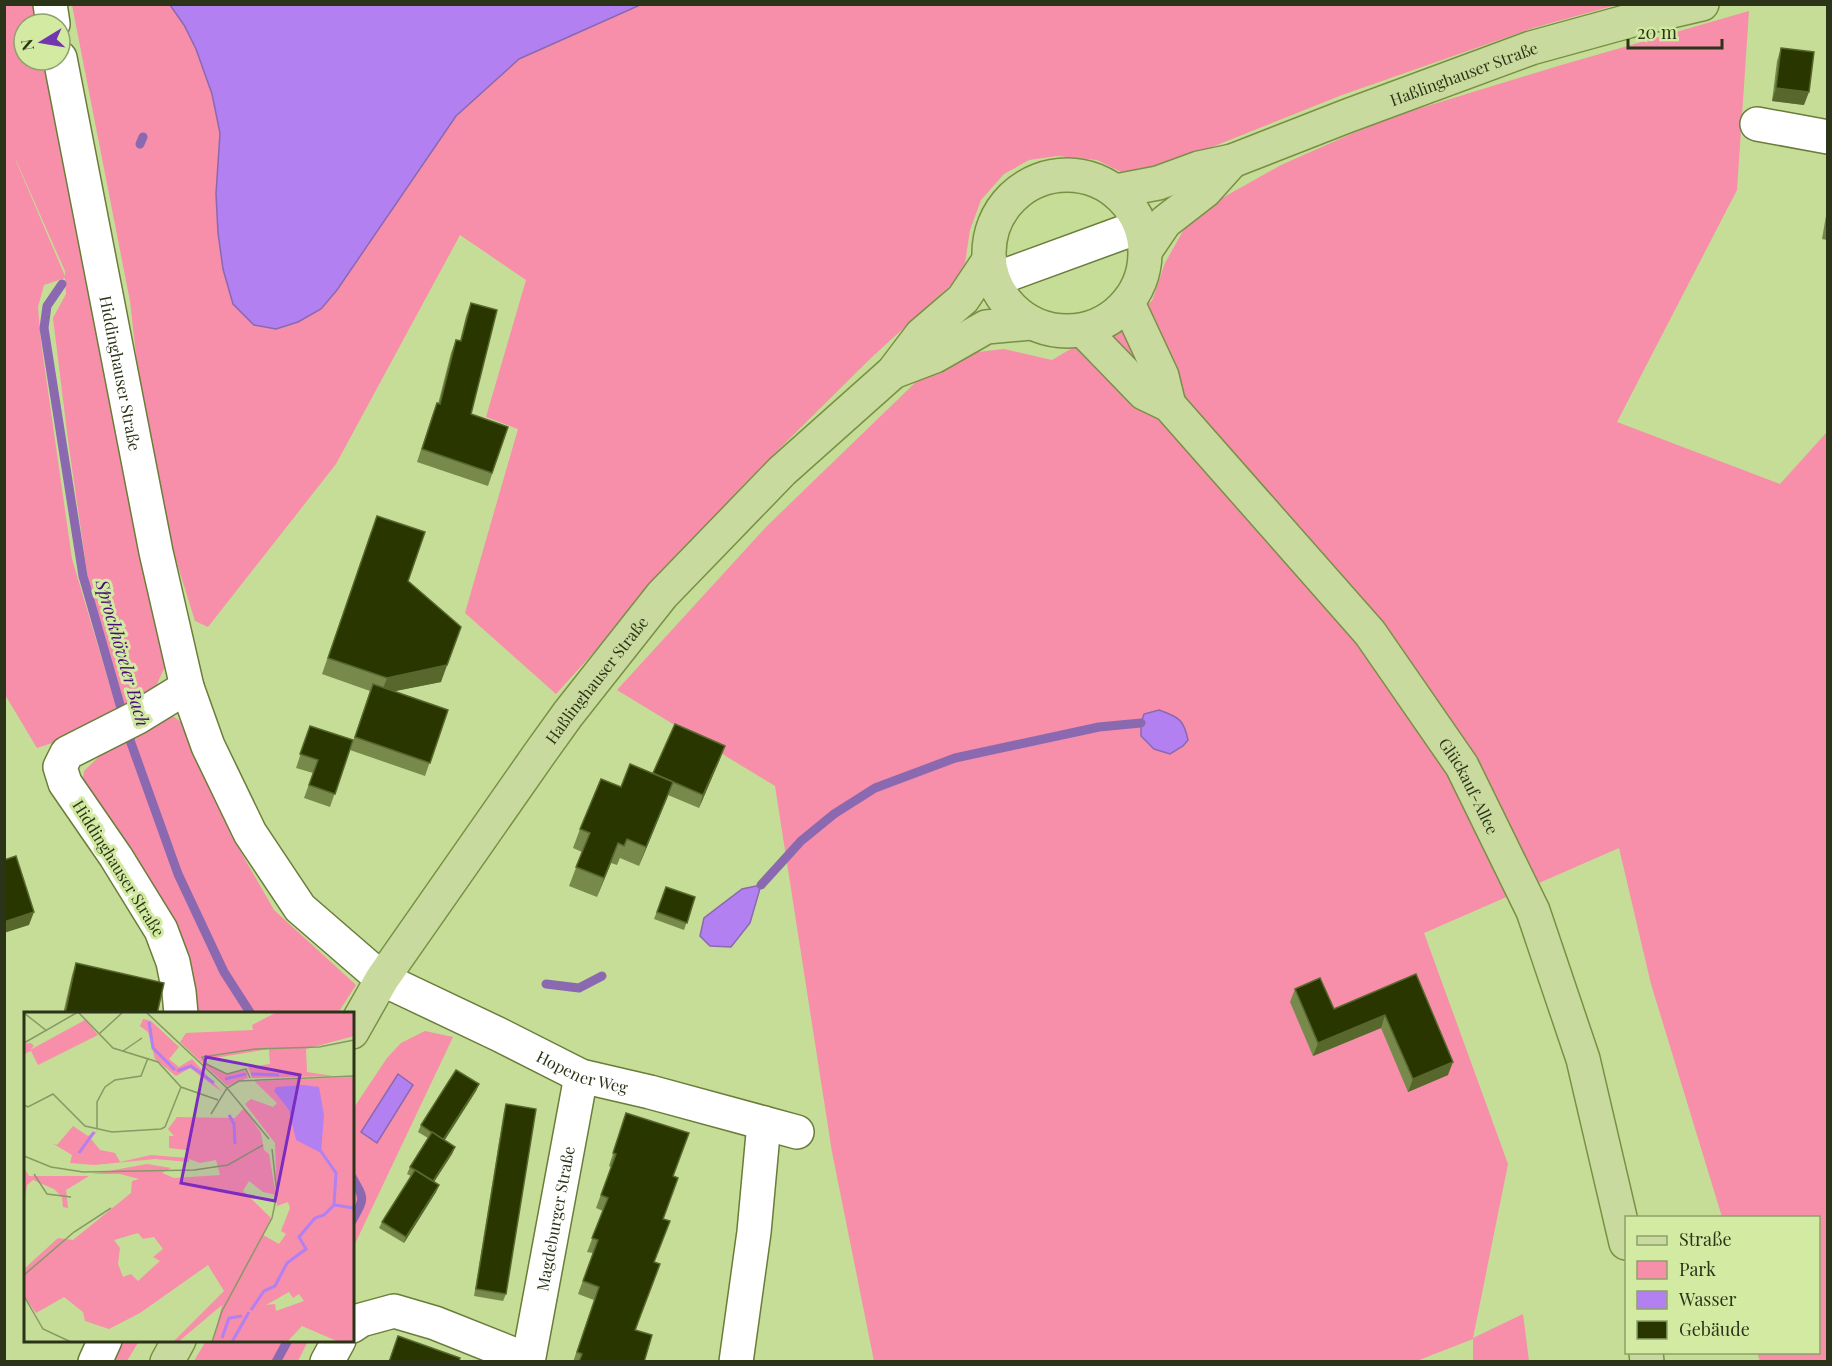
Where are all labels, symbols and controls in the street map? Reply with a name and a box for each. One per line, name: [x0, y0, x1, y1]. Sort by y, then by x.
north arrow: [12, 12, 72, 72]
scale bar: [1628, 12, 1722, 50]
text: 20 m: [1637, 20, 1677, 44]
street label: Haßlinghauser Straße: [1387, 36, 1540, 110]
text: N: [15, 37, 38, 53]
street label: Hiddinghauser Straße: [96, 294, 147, 452]
water label: Sprockhöveler Bach: [90, 576, 155, 729]
street label: Haßlinghauser Straße: [540, 611, 652, 748]
street label: Glückauf-Allee: [1435, 733, 1504, 837]
street label: Hiddinghauser Straße: [68, 796, 170, 940]
inset map: [24, 1012, 354, 1342]
street label: Hopener Weg: [533, 1045, 631, 1097]
street label: Magdeburger Straße: [531, 1144, 578, 1293]
legend: [1625, 1216, 1820, 1354]
text: Straße: [1679, 1227, 1732, 1251]
text: Park: [1679, 1257, 1716, 1281]
text: Wasser: [1678, 1287, 1737, 1311]
text: Gebäude: [1679, 1317, 1750, 1341]

